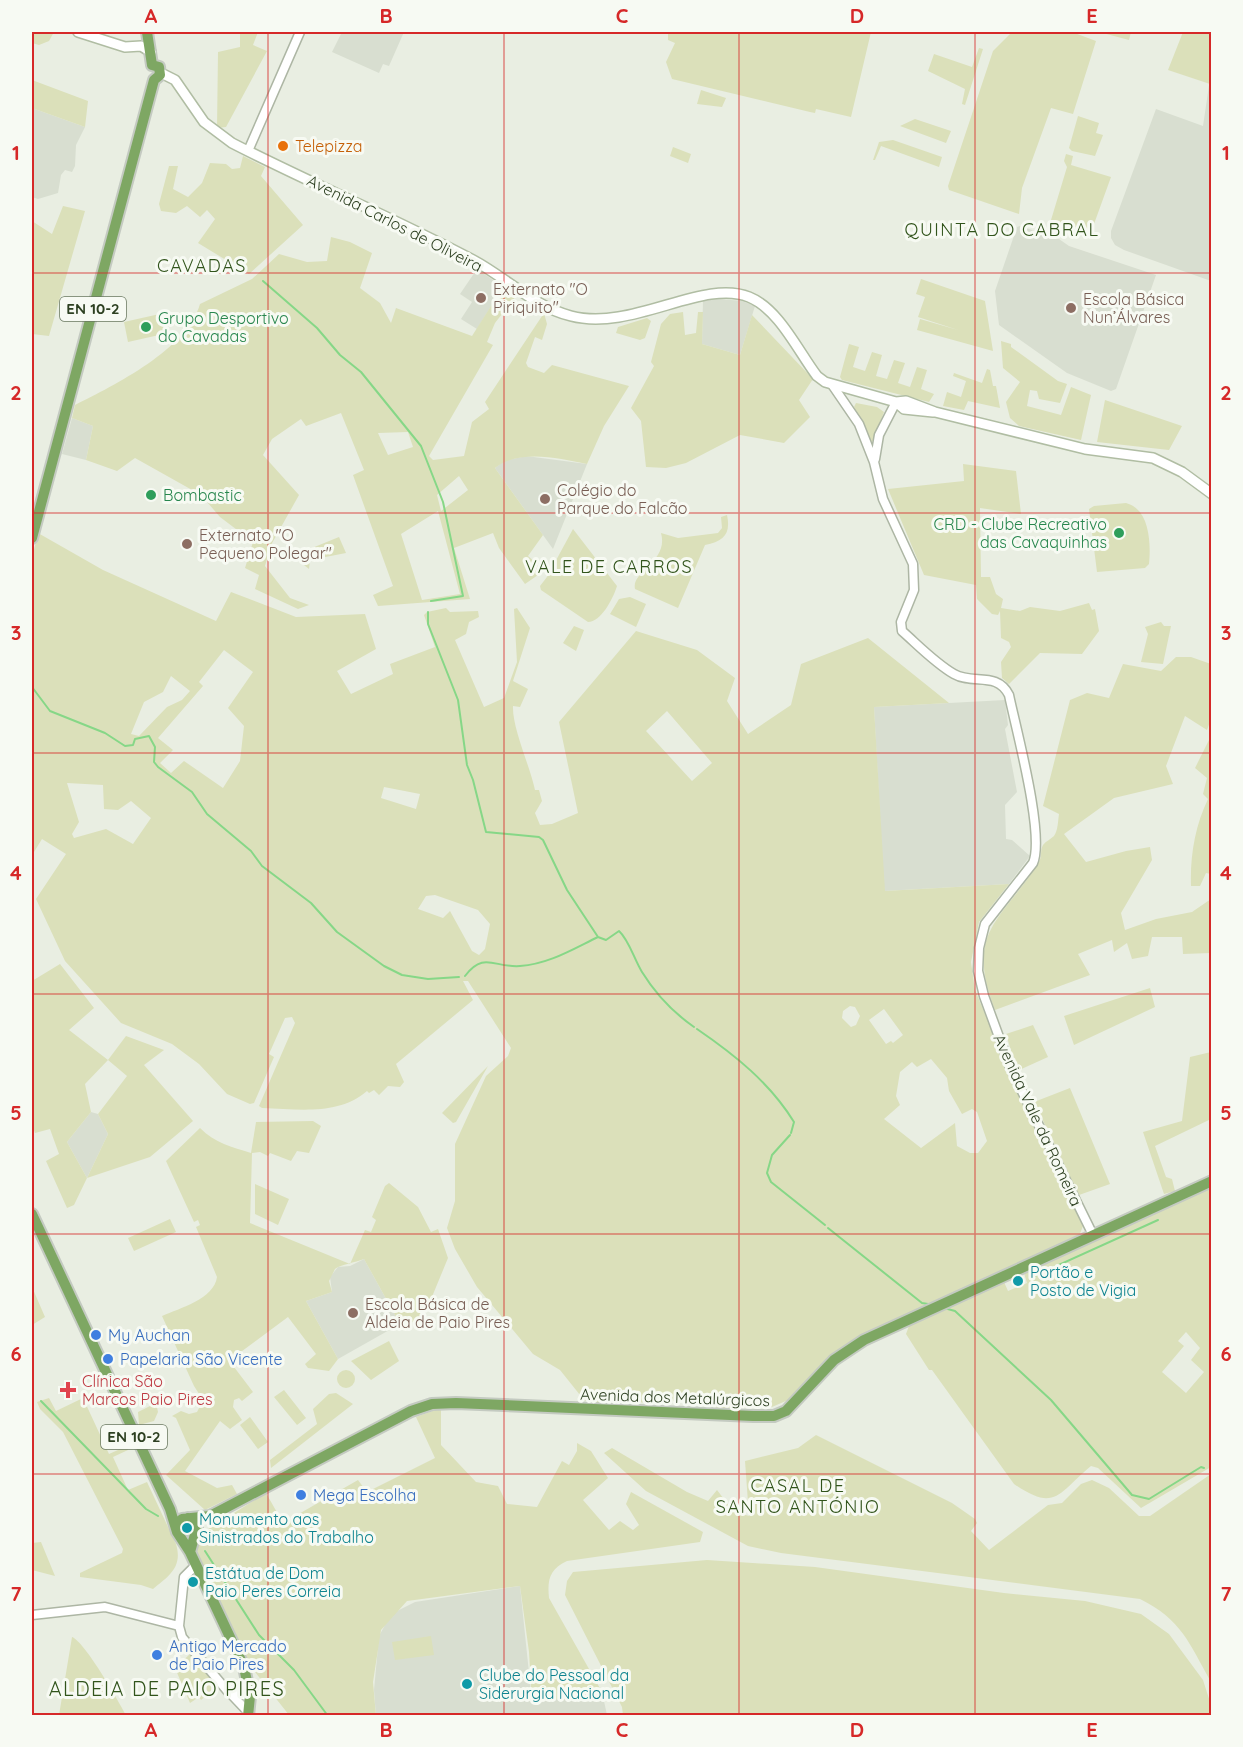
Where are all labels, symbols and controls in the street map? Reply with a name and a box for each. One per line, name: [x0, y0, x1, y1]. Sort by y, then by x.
text: A: [145, 3, 158, 28]
text: B: [379, 3, 393, 28]
text: C: [616, 3, 629, 28]
text: D: [850, 3, 864, 28]
text: E: [1086, 3, 1098, 28]
place label: Telepizza: [295, 136, 363, 156]
marker: Telepizza: [276, 139, 290, 153]
text: 1: [12, 140, 20, 165]
text: 1: [1222, 140, 1230, 165]
street label: Avenida Carlos de Oliveira: [304, 170, 486, 276]
district label: QUINTA DO CABRAL: [905, 218, 1099, 241]
district label: CAVADAS: [157, 254, 247, 277]
place label: Externato "O Piriquito": [493, 279, 588, 317]
place label: Escola Básica Nun’Álvares: [1083, 289, 1184, 327]
marker: Externato "O Piriquito": [474, 291, 488, 305]
road number: EN 10-2: [60, 297, 126, 321]
marker: Escola Básica Nun’Álvares: [1064, 301, 1078, 315]
place label: Grupo Desportivo do Cavadas: [158, 308, 289, 346]
marker: Grupo Desportivo do Cavadas: [139, 320, 153, 334]
text: 2: [10, 380, 22, 405]
text: 2: [1220, 380, 1232, 405]
place label: Colégio do Parque do Falcão: [557, 480, 688, 518]
place label: Bombastic: [163, 485, 242, 505]
marker: Bombastic: [144, 488, 158, 502]
marker: Colégio do Parque do Falcão: [538, 492, 552, 506]
place label: CRD - Clube Recreativo das Cavaquinhas: [934, 514, 1107, 552]
place label: Externato "O Pequeno Polegar": [199, 525, 332, 563]
marker: CRD - Clube Recreativo das Cavaquinhas: [1112, 526, 1126, 540]
marker: Externato "O Pequeno Polegar": [180, 537, 194, 551]
district label: VALE DE CARROS: [525, 555, 693, 578]
text: 3: [11, 620, 21, 645]
text: 3: [1221, 620, 1231, 645]
text: 4: [10, 860, 22, 885]
text: 4: [1220, 860, 1232, 885]
street label: Avenida Vale da Romeira: [989, 1031, 1087, 1209]
text: 5: [10, 1100, 22, 1125]
text: 5: [1220, 1100, 1232, 1125]
place label: Portão e Posto de Vigia: [1030, 1262, 1136, 1300]
marker: Portão e Posto de Vigia: [1011, 1274, 1025, 1288]
place label: Escola Básica de Aldeia de Paio Pires: [365, 1294, 510, 1332]
marker: Escola Básica de Aldeia de Paio Pires: [346, 1306, 360, 1320]
place label: My Auchan: [108, 1325, 190, 1345]
marker: My Auchan: [89, 1328, 103, 1342]
text: 6: [10, 1341, 22, 1366]
text: 6: [1220, 1341, 1232, 1366]
place label: Papelaria São Vicente: [120, 1349, 283, 1369]
marker: Papelaria São Vicente: [101, 1352, 115, 1366]
place label: Clínica São Marcos Paio Pires: [82, 1371, 212, 1409]
marker: Clínica São Marcos Paio Pires: [59, 1381, 77, 1399]
street label: Avenida dos Metalúrgicos: [580, 1384, 770, 1410]
road number: EN 10-2: [101, 1425, 167, 1449]
district label: CASAL DE SANTO ANTÓNIO: [716, 1474, 880, 1518]
place label: Mega Escolha: [313, 1485, 416, 1505]
marker: Mega Escolha: [294, 1488, 308, 1502]
place label: Monumento aos Sinistrados do Trabalho: [199, 1509, 374, 1547]
marker: Monumento aos Sinistrados do Trabalho: [180, 1521, 194, 1535]
place label: Estátua de Dom Paio Peres Correia: [205, 1563, 341, 1601]
marker: Estátua de Dom Paio Peres Correia: [186, 1575, 200, 1589]
text: 7: [11, 1581, 22, 1606]
text: 7: [1221, 1581, 1232, 1606]
place label: Antigo Mercado de Paio Pires: [169, 1636, 287, 1674]
marker: Antigo Mercado de Paio Pires: [150, 1648, 164, 1662]
place label: Clube do Pessoal da Siderurgia Nacional: [479, 1665, 629, 1703]
district label: ALDEIA DE PAIO PIRES: [49, 1676, 285, 1701]
marker: Clube do Pessoal da Siderurgia Nacional: [460, 1677, 474, 1691]
text: A: [145, 1717, 158, 1742]
text: B: [379, 1717, 393, 1742]
text: C: [616, 1717, 629, 1742]
text: D: [850, 1717, 864, 1742]
text: E: [1086, 1717, 1098, 1742]

